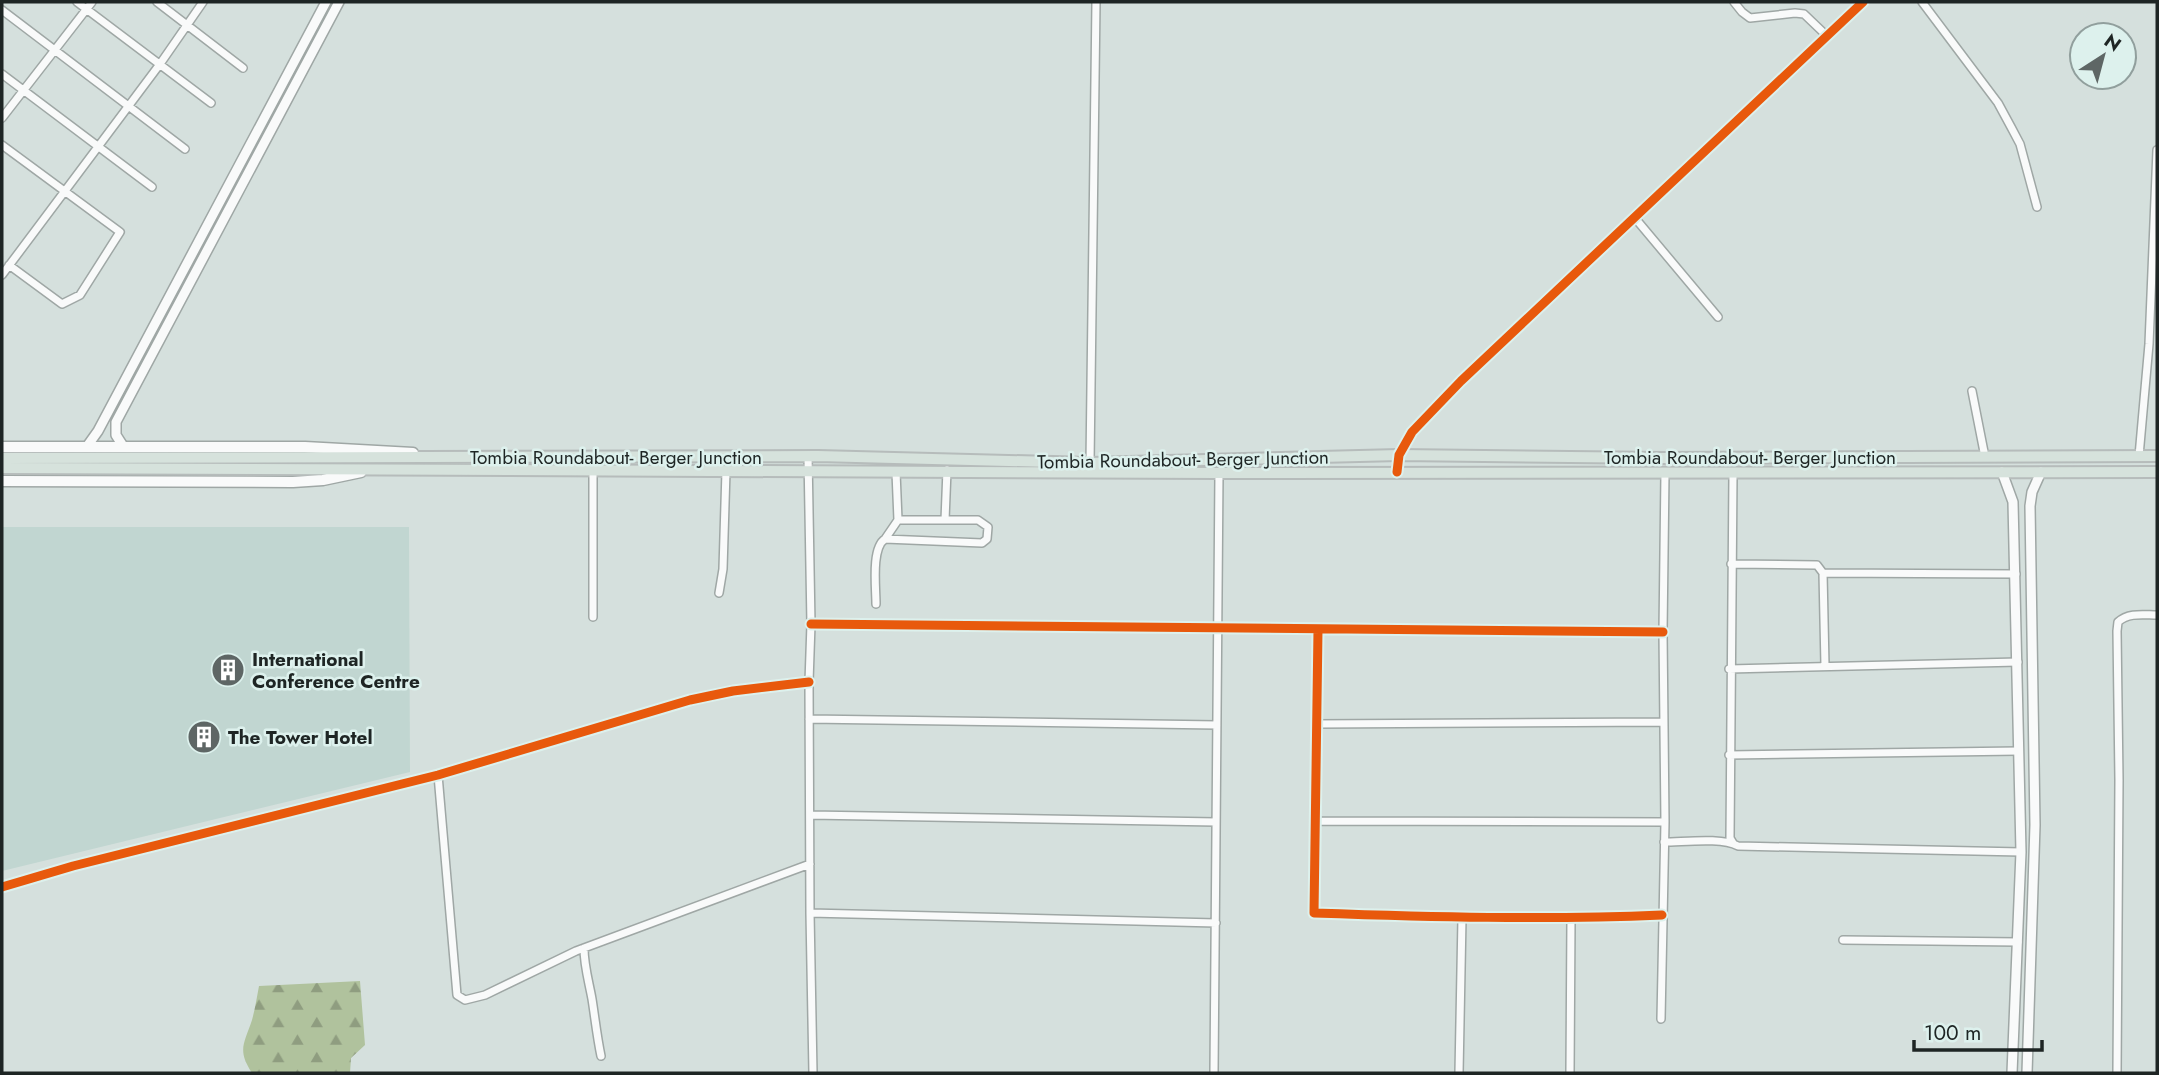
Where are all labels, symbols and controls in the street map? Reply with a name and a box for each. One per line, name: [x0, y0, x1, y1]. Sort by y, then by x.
north arrow: [2068, 21, 2138, 91]
text: N: [2099, 27, 2127, 58]
street label: Tombia Roundabout- Berger Junction: [1037, 443, 1329, 476]
street label: Tombia Roundabout- Berger Junction: [470, 444, 762, 471]
street label: Tombia Roundabout- Berger Junction: [1604, 444, 1896, 471]
place label: International Conference Centre: [252, 646, 420, 695]
building icon: International Conference Centre: [209, 651, 247, 689]
building icon: The Tower Hotel: [185, 718, 223, 756]
place label: The Tower Hotel: [228, 724, 373, 751]
scale bar: [1914, 1009, 2042, 1052]
text: 100 m: [1924, 1018, 1981, 1048]

